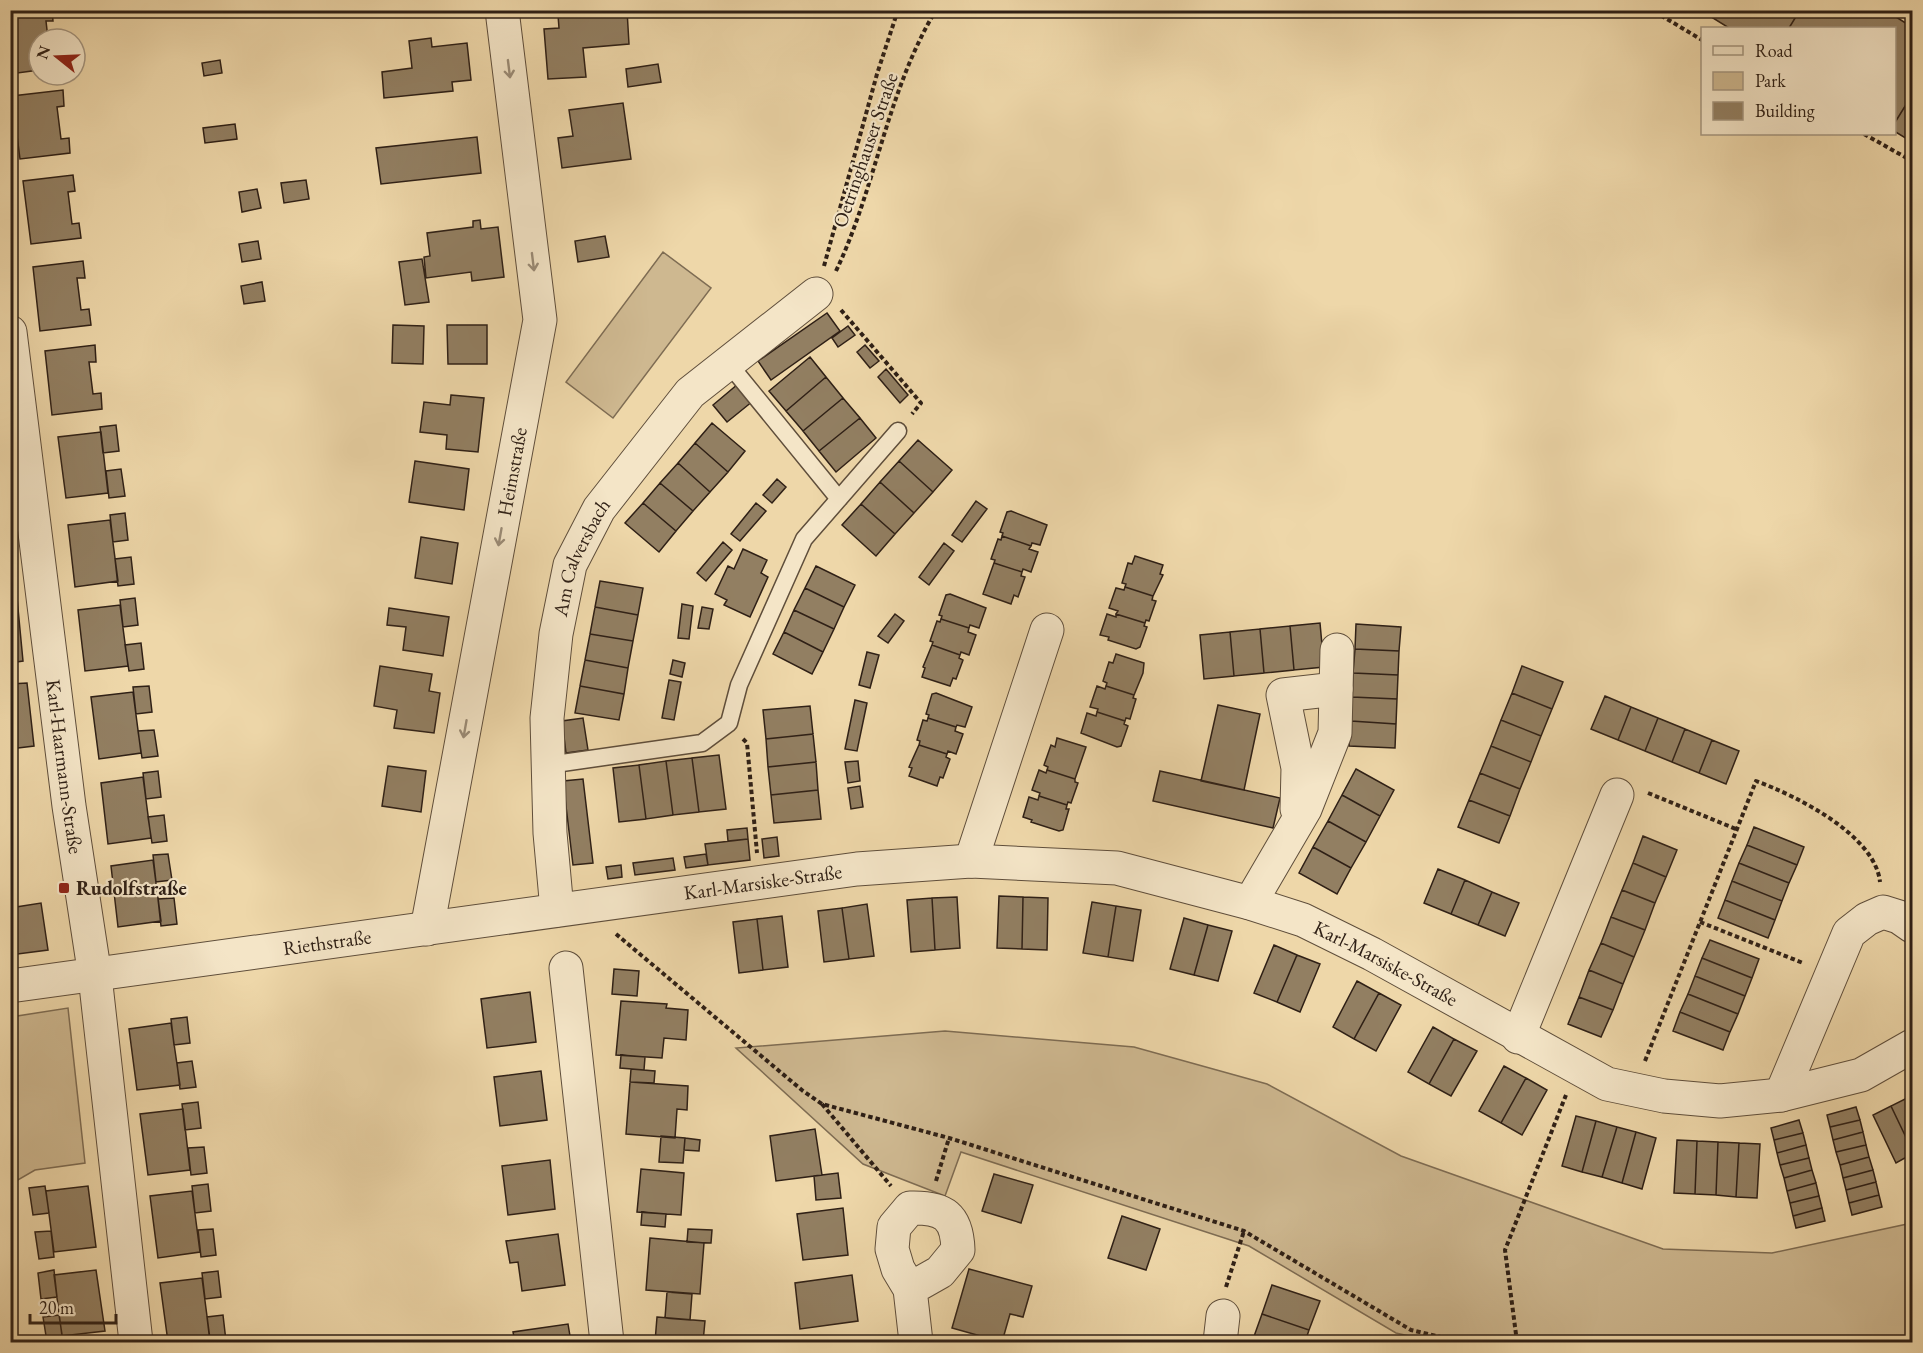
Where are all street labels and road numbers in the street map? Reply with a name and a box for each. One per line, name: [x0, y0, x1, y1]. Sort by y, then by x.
street label: Oetringhauser Straße: [826, 69, 904, 231]
street label: Heimstraße: [491, 425, 533, 518]
street label: Am Calversbach: [547, 493, 616, 620]
street label: Karl-Haarmann-Straße: [40, 678, 89, 856]
street label: Karl-Marsiske-Straße: [682, 858, 844, 906]
street label: Karl-Marsiske-Straße: [1309, 914, 1463, 1012]
street label: Riethstraße: [281, 923, 373, 961]

